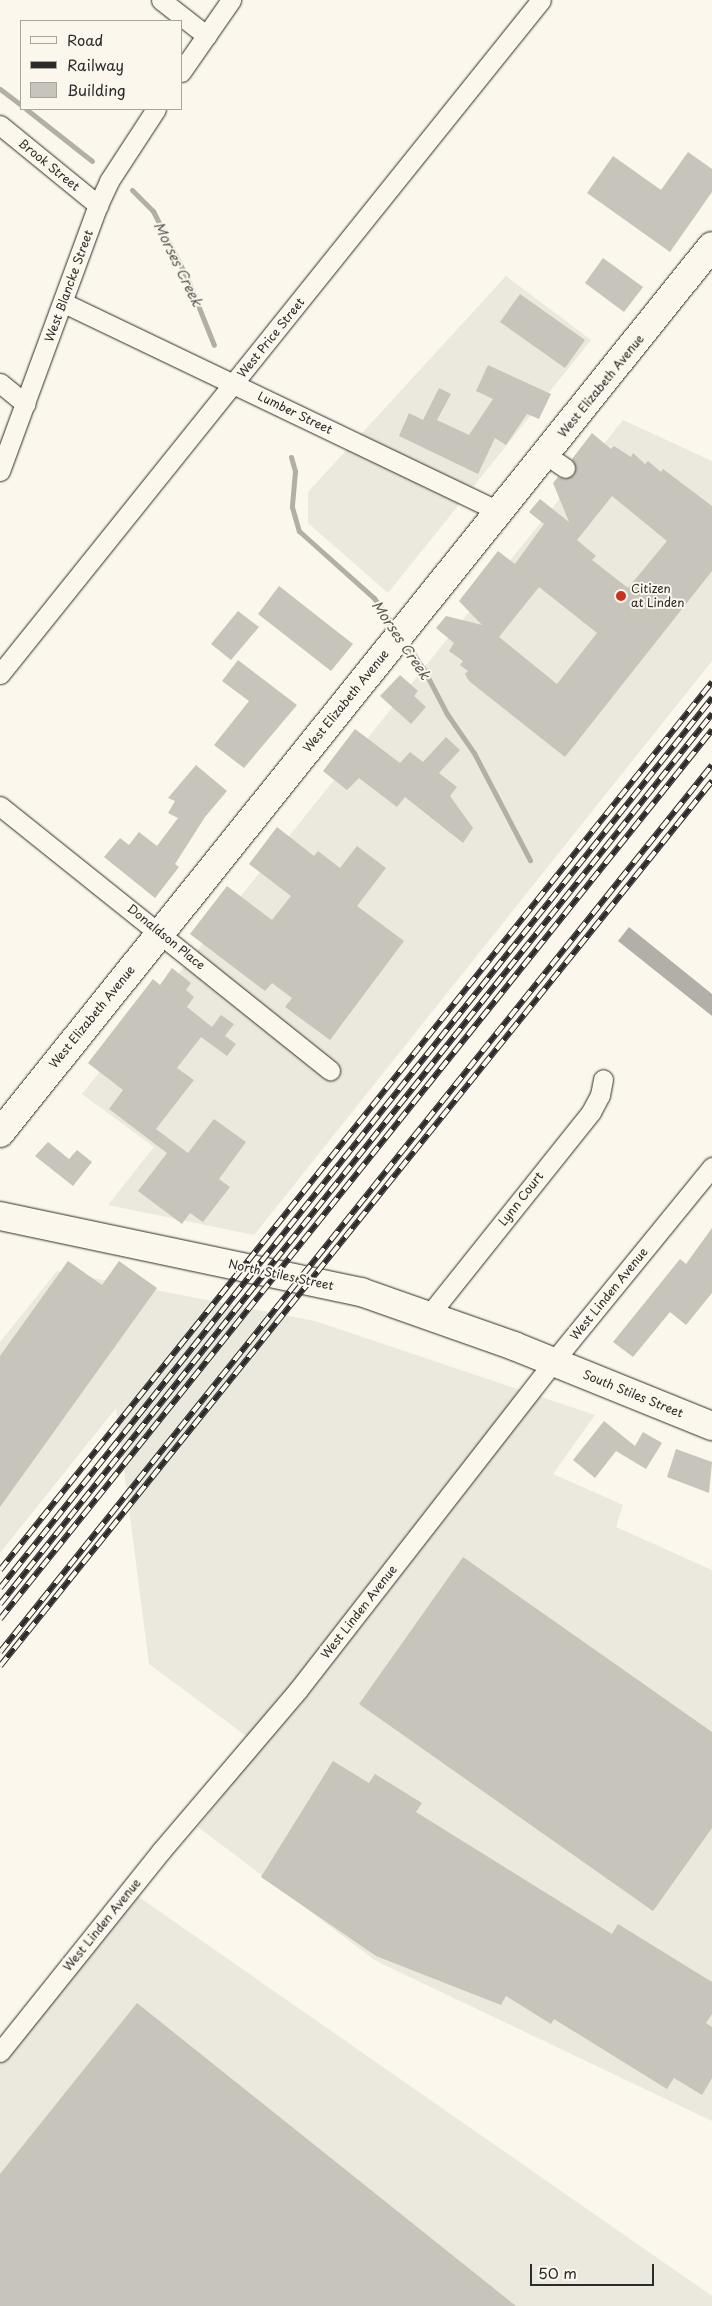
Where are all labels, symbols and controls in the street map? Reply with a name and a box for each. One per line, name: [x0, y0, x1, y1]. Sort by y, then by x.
legend: [20, 20, 182, 110]
text: Road: [67, 28, 103, 51]
text: Railway: [67, 53, 124, 76]
text: Building: [67, 78, 126, 101]
street label: Brook Street: [15, 136, 83, 194]
water label: Morses Creek: [150, 218, 206, 310]
street label: West Blancke Street: [42, 228, 96, 344]
street label: West Price Street: [234, 295, 308, 381]
street label: West Elizabeth Avenue: [555, 331, 647, 441]
street label: Lumber Street: [255, 388, 335, 438]
place label: Citizen at Linden: [631, 582, 685, 610]
marker: Citizen at Linden: [615, 590, 627, 602]
water label: Morses Creek: [368, 597, 434, 683]
street label: West Elizabeth Avenue: [300, 646, 392, 756]
street label: Donaldson Place: [124, 901, 208, 973]
street label: West Elizabeth Avenue: [46, 962, 138, 1072]
street label: Lynn Court: [496, 1169, 546, 1229]
street label: West Linden Avenue: [567, 1245, 651, 1343]
street label: North Stiles Street: [227, 1257, 335, 1293]
street label: South Stiles Street: [580, 1367, 686, 1421]
street label: West Linden Avenue: [318, 1562, 400, 1662]
street label: West Linden Avenue: [60, 1876, 144, 1974]
scale bar: [532, 2254, 656, 2286]
text: 50 m: [538, 2261, 577, 2284]

